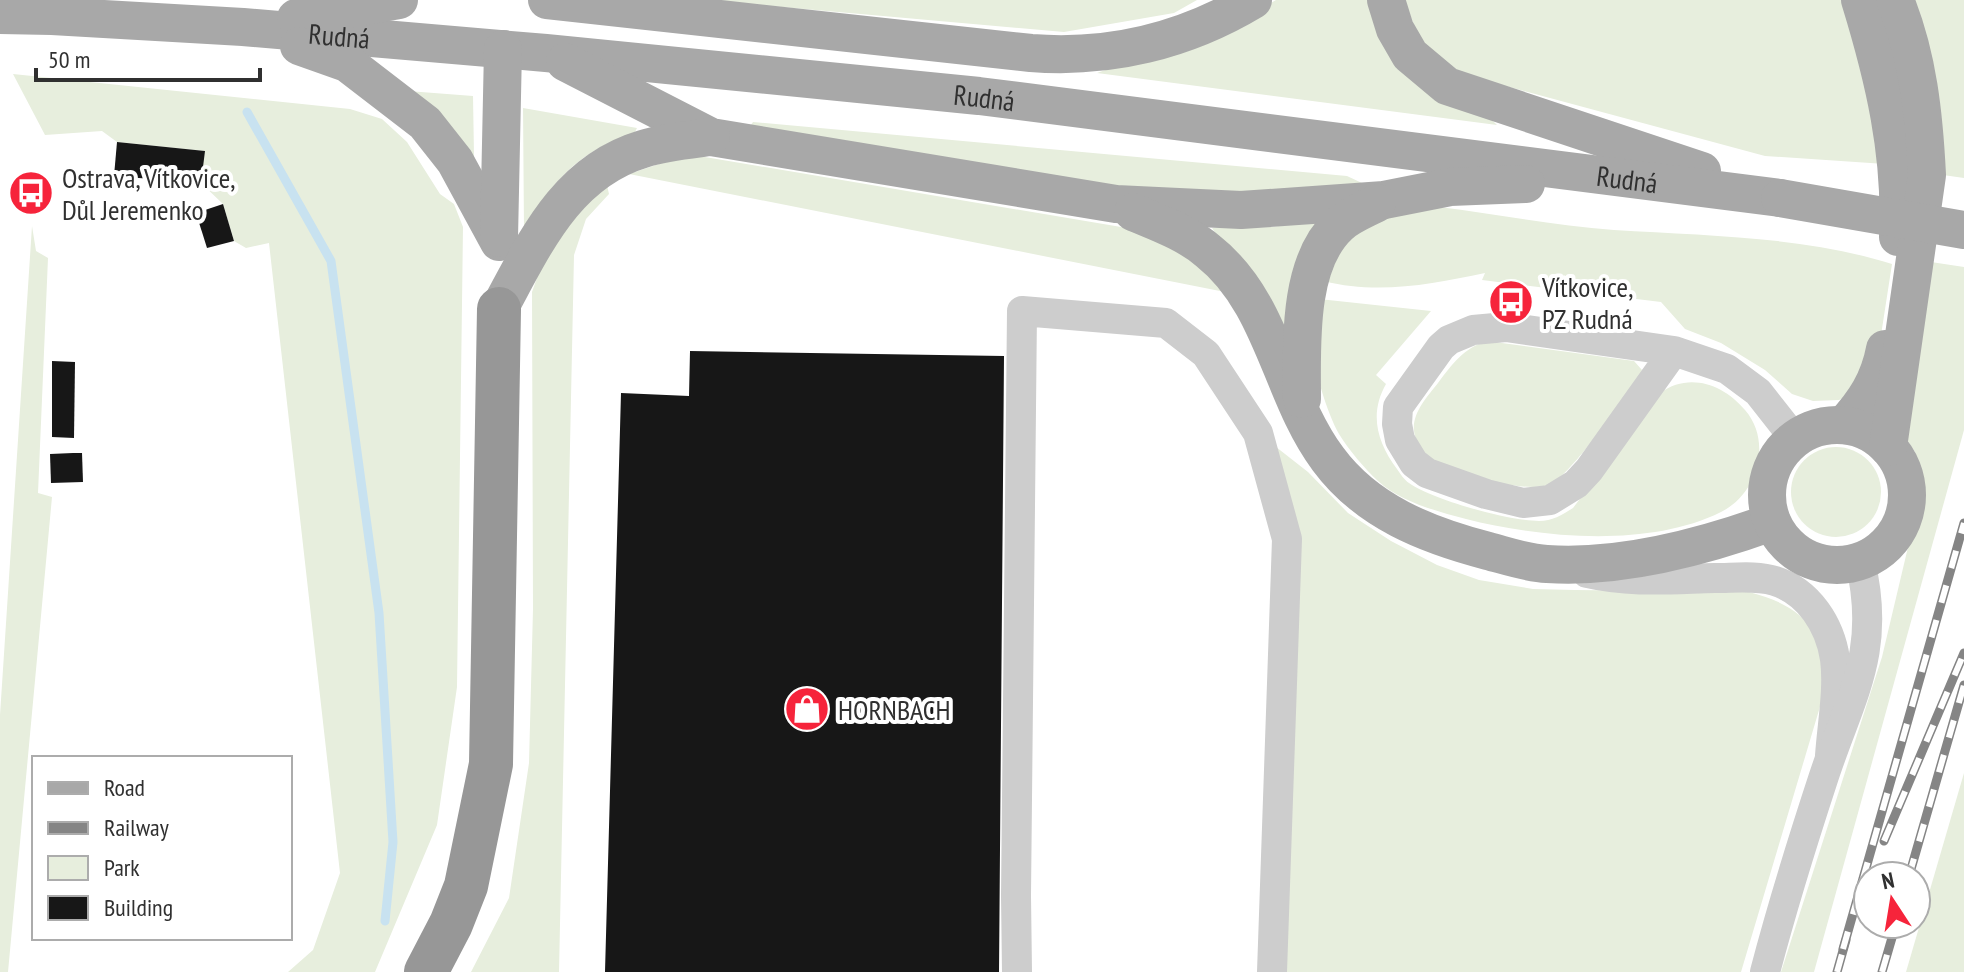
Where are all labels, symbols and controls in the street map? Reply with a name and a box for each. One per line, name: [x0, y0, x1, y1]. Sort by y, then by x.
street label: Rudná: [307, 14, 371, 56]
scale bar: [36, 32, 260, 82]
text: 50 m: [48, 44, 90, 75]
street label: Rudná: [952, 75, 1017, 119]
street label: Rudná: [1594, 156, 1660, 201]
place label: Ostrava, Vítkovice, Důl Jeremenko: [62, 159, 235, 228]
bus stop icon: Ostrava, Vítkovice, Důl Jeremenko: [7, 169, 55, 217]
place label: Vítkovice, PZ Rudná: [1541, 268, 1633, 337]
bus stop icon: Vítkovice, PZ Rudná: [1487, 278, 1535, 326]
shop icon: HORNBACH: [783, 685, 831, 733]
place label: HORNBACH: [838, 691, 951, 728]
legend: [32, 756, 292, 940]
text: Road: [104, 772, 145, 803]
text: Railway: [104, 812, 169, 843]
text: Park: [104, 852, 140, 883]
north arrow: [1852, 860, 1932, 940]
text: N: [1879, 866, 1897, 895]
text: Building: [104, 892, 173, 923]

